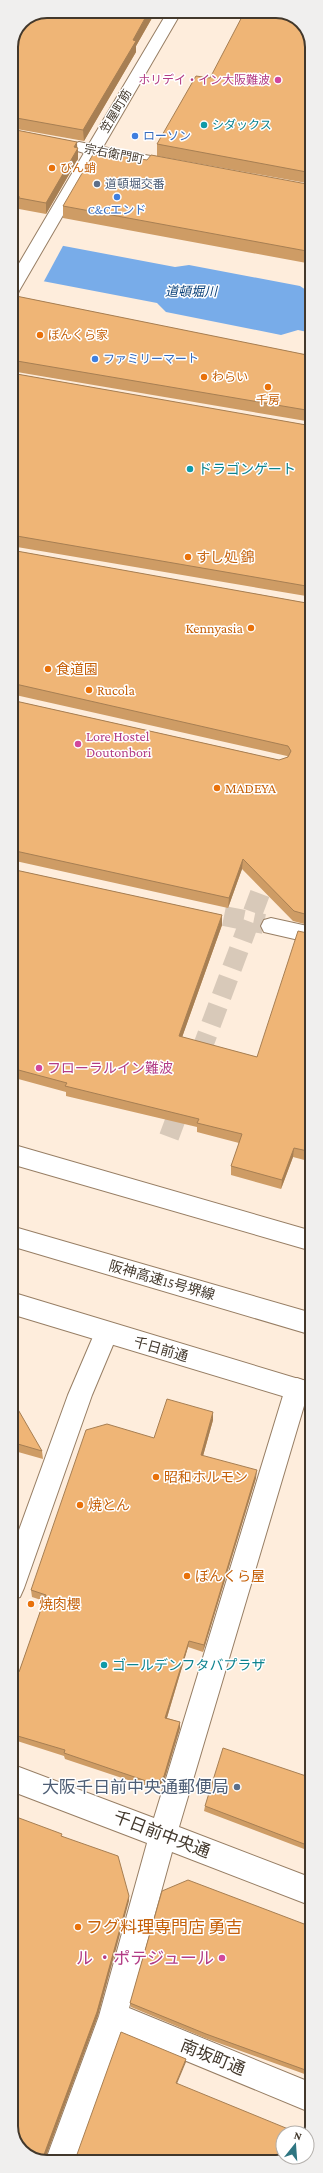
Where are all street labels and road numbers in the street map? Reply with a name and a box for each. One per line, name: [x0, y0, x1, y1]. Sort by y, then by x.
street label: 笠屋町筋: [98, 87, 134, 135]
street label: 宗右衛門町: [83, 141, 145, 167]
street label: 阪神高速15号堺線: [107, 1257, 217, 1303]
street label: 千日前通: [132, 1334, 190, 1364]
street label: 千日前中央通: [111, 1807, 213, 1862]
street label: 南坂町通: [178, 2036, 248, 2079]

